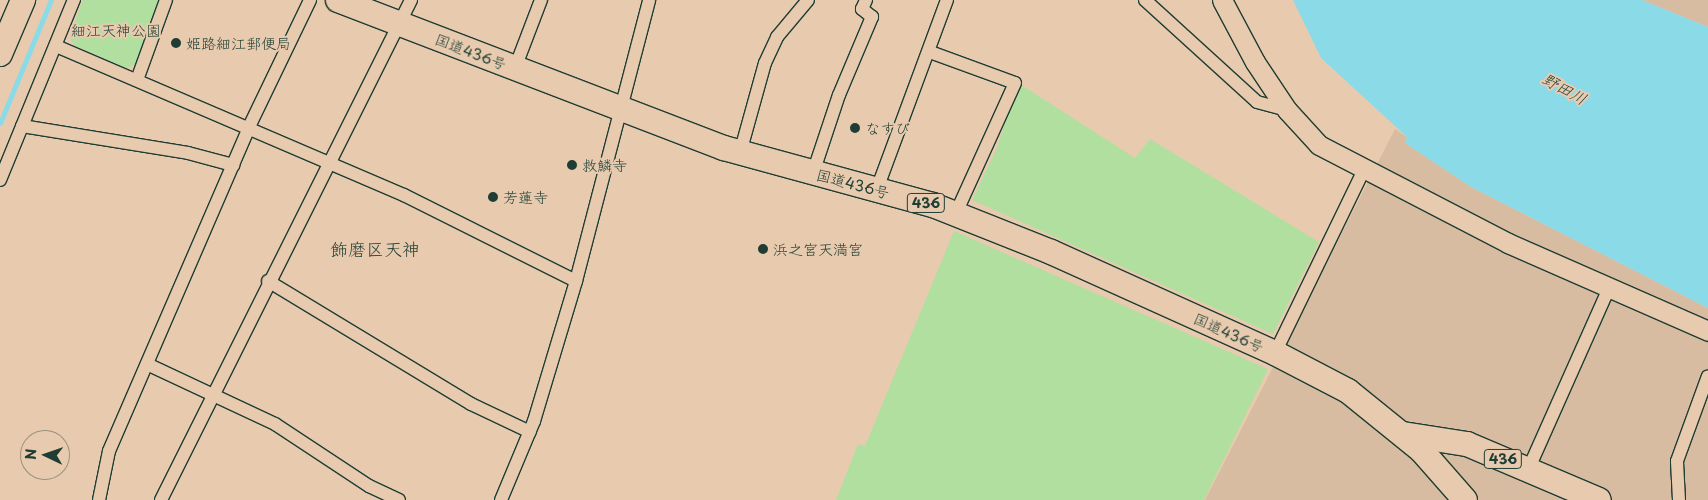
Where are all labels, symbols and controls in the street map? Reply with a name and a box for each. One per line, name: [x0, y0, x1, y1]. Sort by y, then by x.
park label: 細江天神公園: [71, 21, 161, 39]
street label: 国道436号: [433, 29, 509, 73]
place label: 姫路細江郵便局: [186, 34, 291, 52]
marker: 姫路細江郵便局: [170, 37, 182, 49]
water label: 野田川: [1539, 68, 1591, 108]
place label: なすび: [865, 119, 910, 137]
marker: なすび: [849, 122, 861, 134]
place label: 救鱗寺: [582, 156, 627, 174]
marker: 救鱗寺: [566, 159, 578, 171]
street label: 国道436号: [814, 165, 892, 201]
place label: 芳蓮寺: [503, 188, 548, 206]
marker: 芳蓮寺: [487, 191, 499, 203]
road number: 436: [906, 192, 946, 214]
district label: 飾磨区天神: [330, 238, 420, 260]
place label: 浜之宮天満宮: [773, 240, 863, 258]
marker: 浜之宮天満宮: [757, 243, 769, 255]
street label: 国道436号: [1191, 309, 1267, 355]
north arrow: [20, 430, 70, 480]
text: N: [20, 448, 41, 460]
road number: 436: [1483, 448, 1523, 470]

